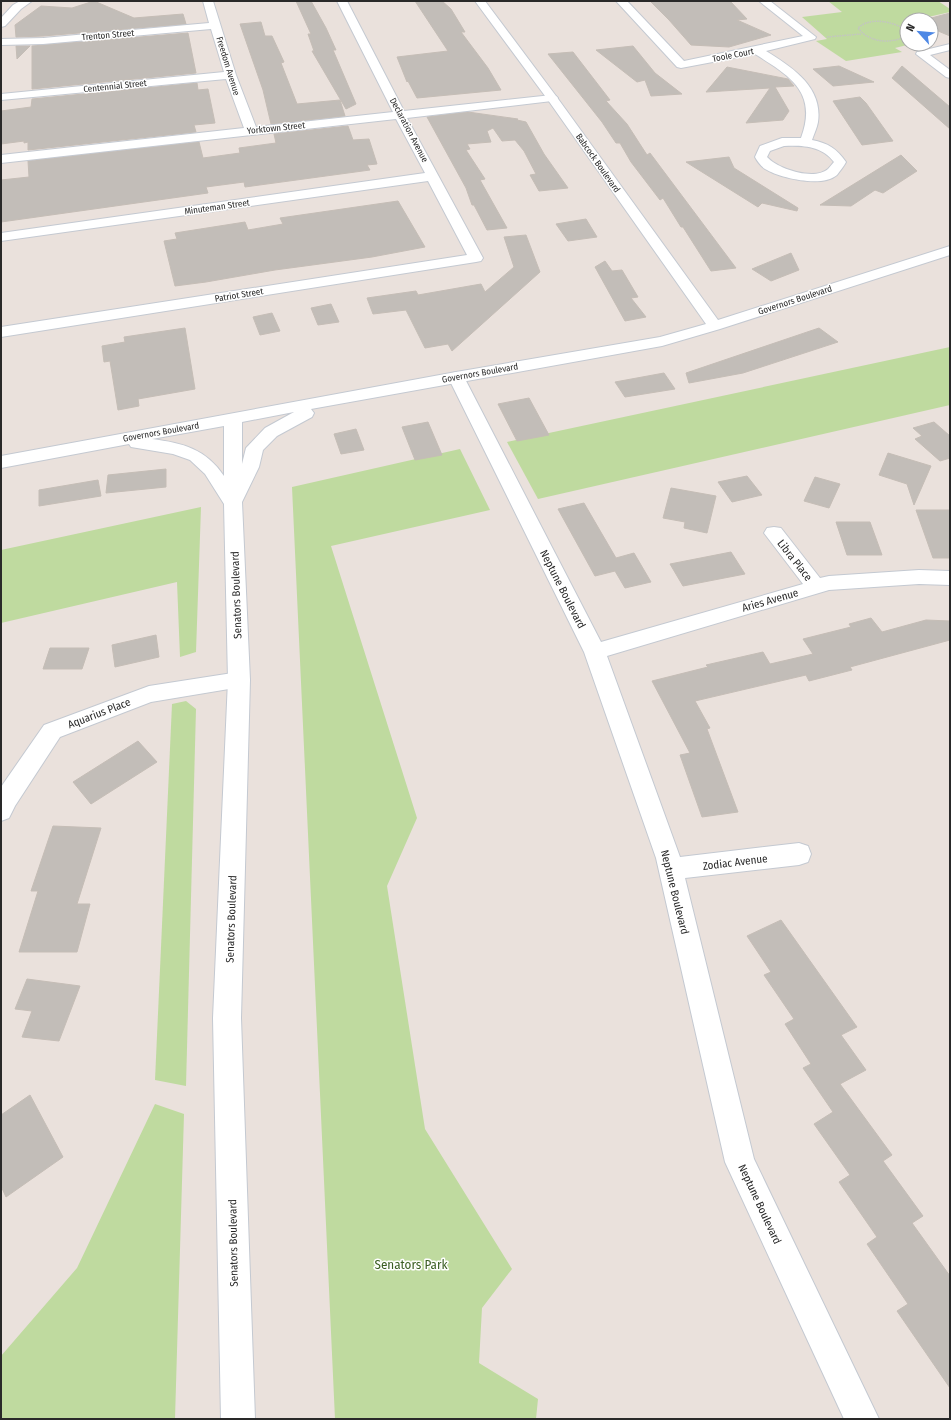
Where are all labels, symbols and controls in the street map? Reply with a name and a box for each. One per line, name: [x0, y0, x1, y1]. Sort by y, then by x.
north arrow: [899, 12, 939, 52]
text: N: [903, 22, 918, 34]
street label: Trenton Street: [81, 28, 135, 42]
street label: Freedom Avenue: [214, 35, 242, 97]
street label: Toole Court: [711, 46, 755, 64]
street label: Centennial Street: [83, 78, 147, 94]
street label: Declaration Avenue: [388, 96, 430, 164]
street label: Yorktown Street: [246, 120, 306, 136]
street label: Babcock Boulevard: [574, 132, 622, 195]
street label: Minuteman Street: [184, 197, 250, 217]
street label: Governors Boulevard: [757, 283, 833, 317]
street label: Patriot Street: [214, 286, 264, 304]
street label: Governors Boulevard: [441, 361, 519, 385]
street label: Governors Boulevard: [122, 420, 200, 444]
street label: Libra Place: [774, 537, 815, 584]
street label: Neptune Boulevard: [537, 548, 588, 631]
street label: Senators Boulevard: [228, 551, 245, 639]
street label: Aries Avenue: [740, 586, 800, 615]
street label: Aquarius Place: [66, 696, 132, 731]
street label: Neptune Boulevard: [658, 849, 691, 936]
street label: Zodiac Avenue: [702, 852, 768, 873]
street label: Senators Boulevard: [223, 875, 240, 963]
street label: Neptune Boulevard: [735, 1162, 784, 1246]
street label: Senators Boulevard: [226, 1199, 241, 1287]
park label: Senators Park: [374, 1257, 448, 1272]

